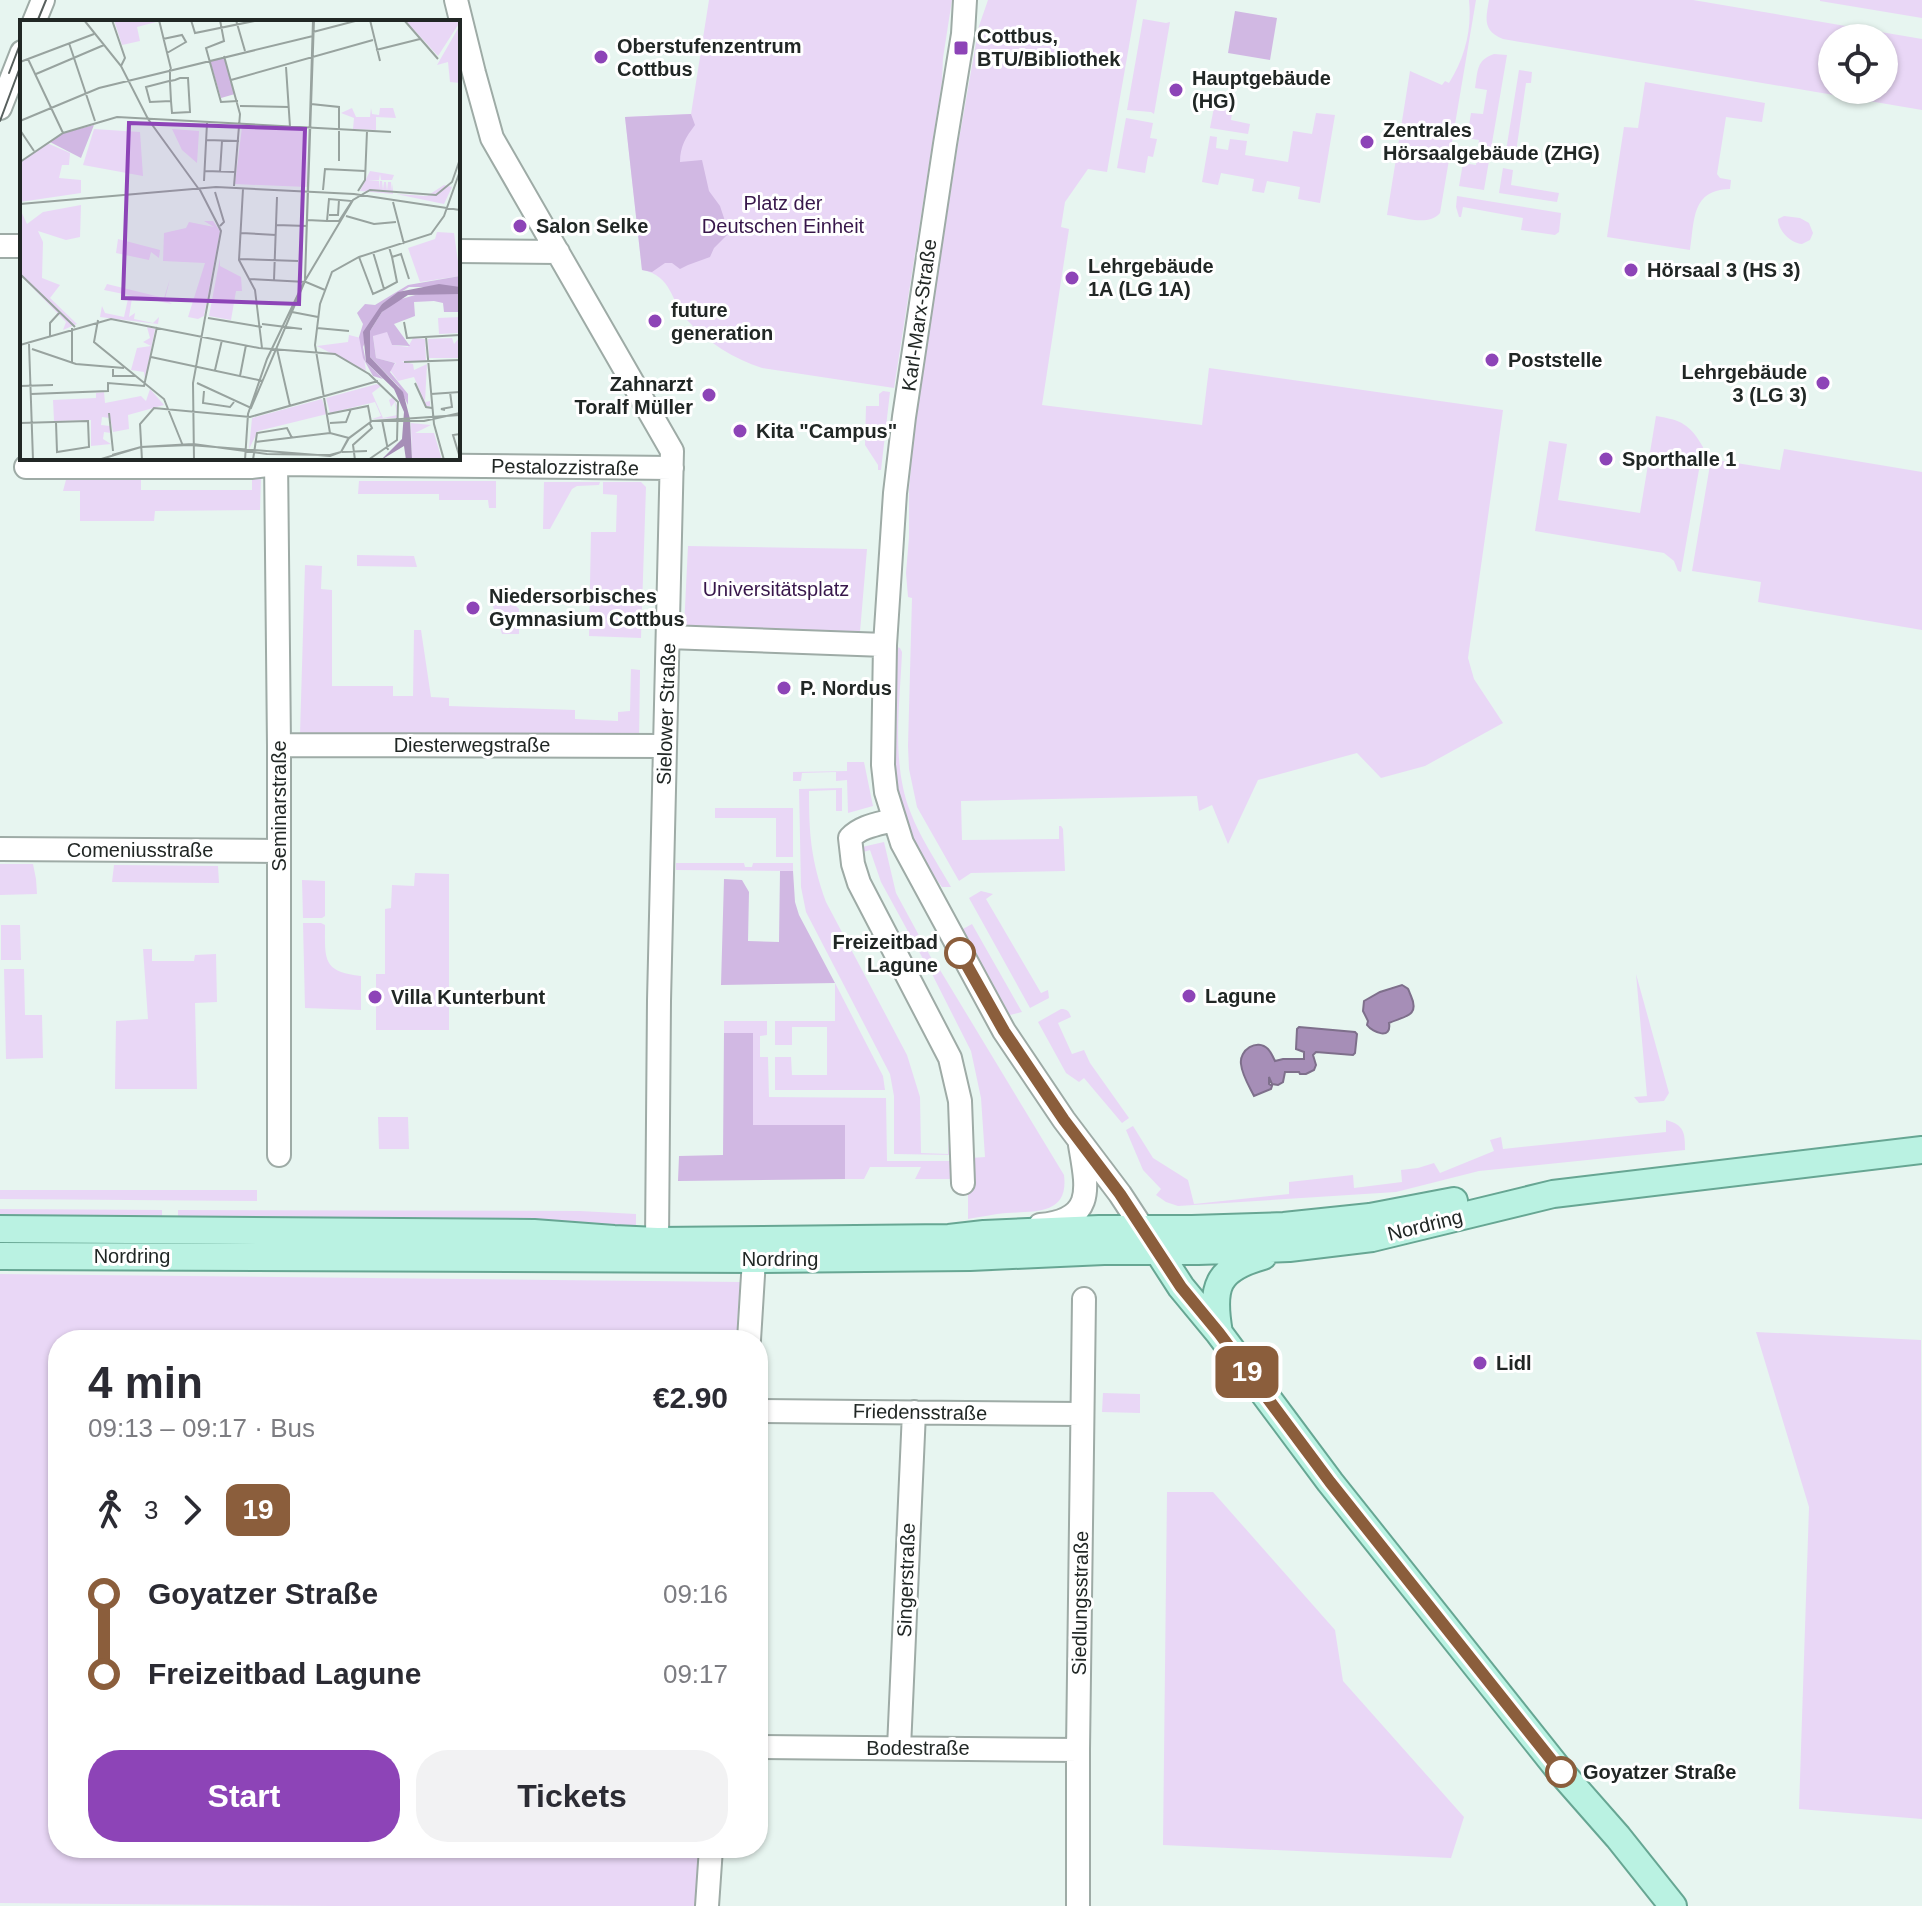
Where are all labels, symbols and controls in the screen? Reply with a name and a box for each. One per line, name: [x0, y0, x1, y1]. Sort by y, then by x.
inset map: [20, 20, 460, 460]
map controls: [1818, 24, 1898, 104]
button: locate: [1818, 24, 1898, 104]
place label: Cottbus, BTU/Bibliothek: [977, 25, 1121, 70]
place label: Oberstufenzentrum Cottbus: [617, 35, 801, 80]
marker: Cottbus, BTU/Bibliothek: [952, 39, 970, 57]
marker: Oberstufenzentrum Cottbus: [592, 48, 610, 66]
place label: Hauptgebäude (HG): [1192, 67, 1331, 112]
marker: Hauptgebäude (HG): [1167, 81, 1185, 99]
place label: Zentrales Hörsaalgebäude (ZHG): [1383, 119, 1600, 164]
marker: Zentrales Hörsaalgebäude (ZHG): [1358, 133, 1376, 151]
park label: Platz der Deutschen Einheit: [702, 192, 865, 237]
place label: Salon Selke: [536, 215, 648, 237]
marker: Salon Selke: [511, 217, 529, 235]
street label: Karl-Marx-Straße: [897, 238, 941, 392]
place label: Lehrgebäude 1A (LG 1A): [1088, 255, 1214, 300]
place label: Hörsaal 3 (HS 3): [1647, 259, 1800, 281]
marker: Hörsaal 3 (HS 3): [1622, 261, 1640, 279]
marker: Lehrgebäude 1A (LG 1A): [1063, 269, 1081, 287]
place label: future generation: [671, 299, 773, 344]
marker: future generation: [646, 312, 664, 330]
place label: Poststelle: [1508, 349, 1602, 371]
marker: Poststelle: [1483, 351, 1501, 369]
place label: Lehrgebäude 3 (LG 3): [1681, 361, 1807, 406]
place label: Zahnarzt Toralf Müller: [574, 373, 693, 418]
marker: Lehrgebäude 3 (LG 3): [1814, 374, 1832, 392]
marker: Zahnarzt Toralf Müller: [700, 386, 718, 404]
place label: Kita "Campus": [756, 420, 897, 442]
marker: Kita "Campus": [731, 422, 749, 440]
place label: Sporthalle 1: [1622, 448, 1736, 470]
marker: Sporthalle 1: [1597, 450, 1615, 468]
street label: Pestalozzistraße: [491, 455, 639, 479]
park label: Universitätsplatz: [703, 578, 849, 600]
place label: Niedersorbisches Gymnasium Cottbus: [489, 585, 685, 630]
marker: Niedersorbisches Gymnasium Cottbus: [464, 599, 482, 617]
street label: Sielower Straße: [653, 643, 679, 785]
place label: P. Nordus: [800, 677, 892, 699]
marker: P. Nordus: [775, 679, 793, 697]
street label: Diesterwegstraße: [394, 734, 550, 756]
street label: Seminarstraße: [268, 740, 290, 872]
street label: Comeniusstraße: [67, 839, 213, 861]
place label: Freizeitbad Lagune: [832, 931, 938, 976]
marker: Freizeitbad Lagune: [945, 938, 975, 968]
place label: Lagune: [1205, 985, 1276, 1007]
place label: Villa Kunterbunt: [391, 986, 545, 1008]
marker: Lagune: [1180, 987, 1198, 1005]
marker: Villa Kunterbunt: [366, 988, 384, 1006]
street label: Nordring: [1385, 1205, 1465, 1245]
street label: Nordring: [94, 1245, 170, 1267]
street label: Nordring: [742, 1248, 818, 1270]
line badge: 19: [1211, 1346, 1283, 1398]
place label: Lidl: [1496, 1352, 1532, 1374]
marker: Lidl: [1471, 1354, 1489, 1372]
text: 19: [1231, 1356, 1263, 1387]
text: 4 min: [88, 1358, 203, 1407]
text: €2.90: [653, 1381, 728, 1414]
street label: Friedensstraße: [853, 1400, 987, 1424]
text: 09:13 – 09:17 · Bus: [88, 1413, 315, 1443]
icon: walk: [88, 1488, 132, 1532]
icon: forward: [170, 1488, 214, 1532]
text: 19: [242, 1494, 274, 1525]
text: 3: [144, 1495, 158, 1525]
street label: Singerstraße: [893, 1522, 919, 1638]
street label: Siedlungsstraße: [1068, 1531, 1092, 1675]
text: Goyatzer Straße: [148, 1577, 378, 1610]
text: 09:16: [663, 1579, 728, 1609]
text: Freizeitbad Lagune: [148, 1657, 421, 1690]
text: 09:17: [663, 1659, 728, 1689]
street label: Bodestraße: [866, 1737, 970, 1759]
button: Start: [88, 1750, 400, 1842]
button: Tickets: [416, 1750, 728, 1842]
marker: Goyatzer Straße: [1546, 1757, 1576, 1787]
place label: Goyatzer Straße: [1583, 1761, 1736, 1783]

